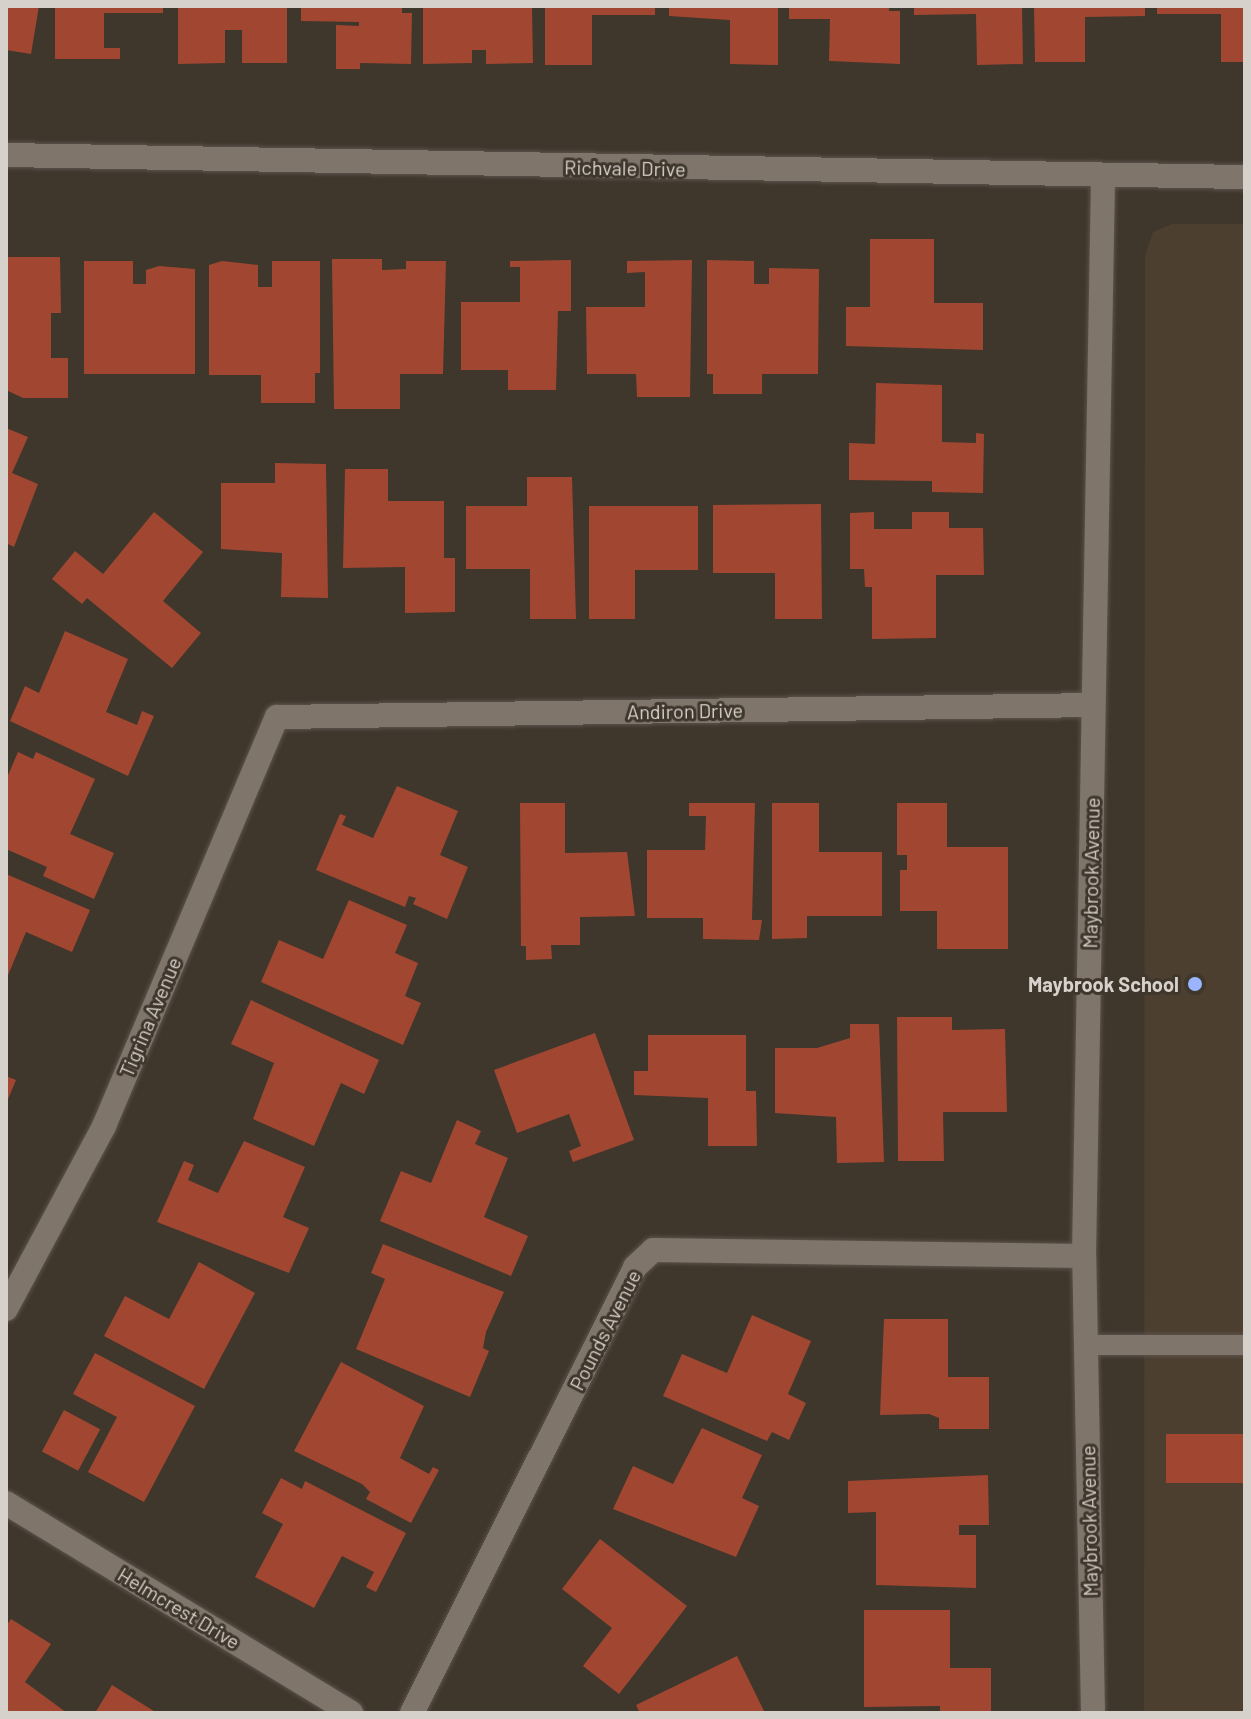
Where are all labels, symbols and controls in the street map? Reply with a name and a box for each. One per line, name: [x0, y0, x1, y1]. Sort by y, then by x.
street label: Richvale Drive: [564, 155, 686, 181]
street label: Andiron Drive: [627, 698, 743, 724]
street label: Maybrook Avenue: [1078, 797, 1104, 949]
street label: Tigrina Avenue: [114, 953, 186, 1081]
place label: Maybrook School: [1028, 972, 1179, 996]
marker: Maybrook School: [1186, 975, 1204, 993]
street label: Pounds Avenue: [564, 1266, 646, 1394]
street label: Maybrook Avenue: [1076, 1445, 1102, 1597]
street label: Helmcrest Drive: [114, 1562, 244, 1654]

